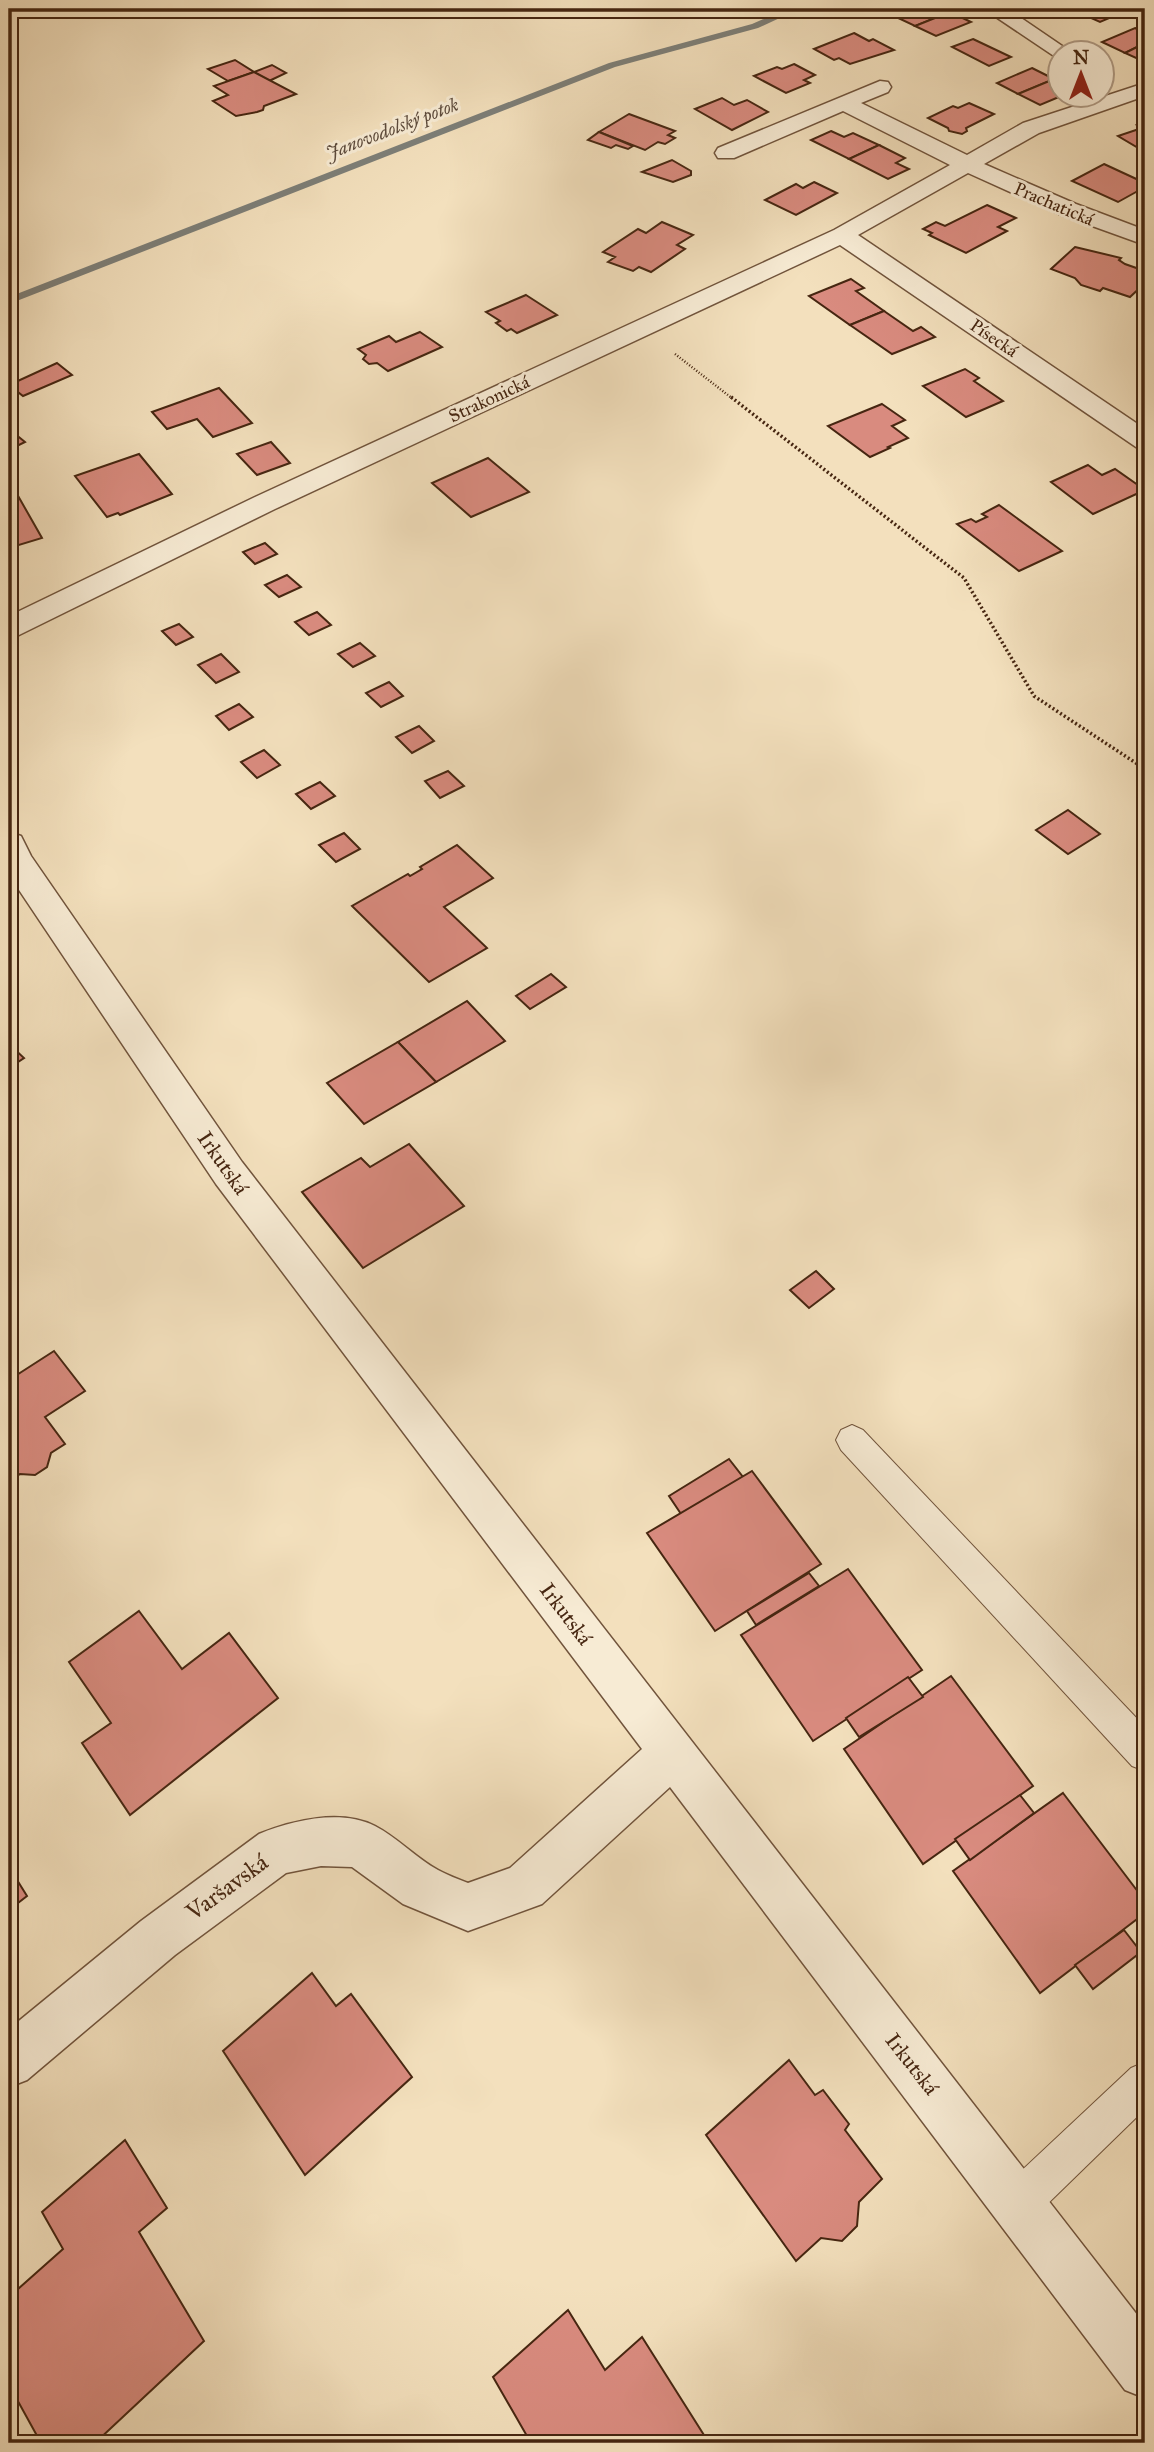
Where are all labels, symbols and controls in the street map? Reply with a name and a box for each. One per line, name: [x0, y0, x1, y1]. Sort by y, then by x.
north arrow: [1046, 38, 1116, 108]
text: N: [1073, 46, 1089, 69]
water label: Janovodolský potok: [322, 92, 463, 166]
street label: Prachatická: [1011, 177, 1098, 231]
street label: Písecká: [966, 314, 1022, 362]
street label: Strakonická: [445, 371, 533, 427]
street label: Irkutská: [192, 1126, 254, 1200]
street label: Irkutská: [534, 1578, 598, 1650]
street label: Varšavská: [179, 1847, 275, 1927]
street label: Irkutská: [880, 2028, 944, 2100]

